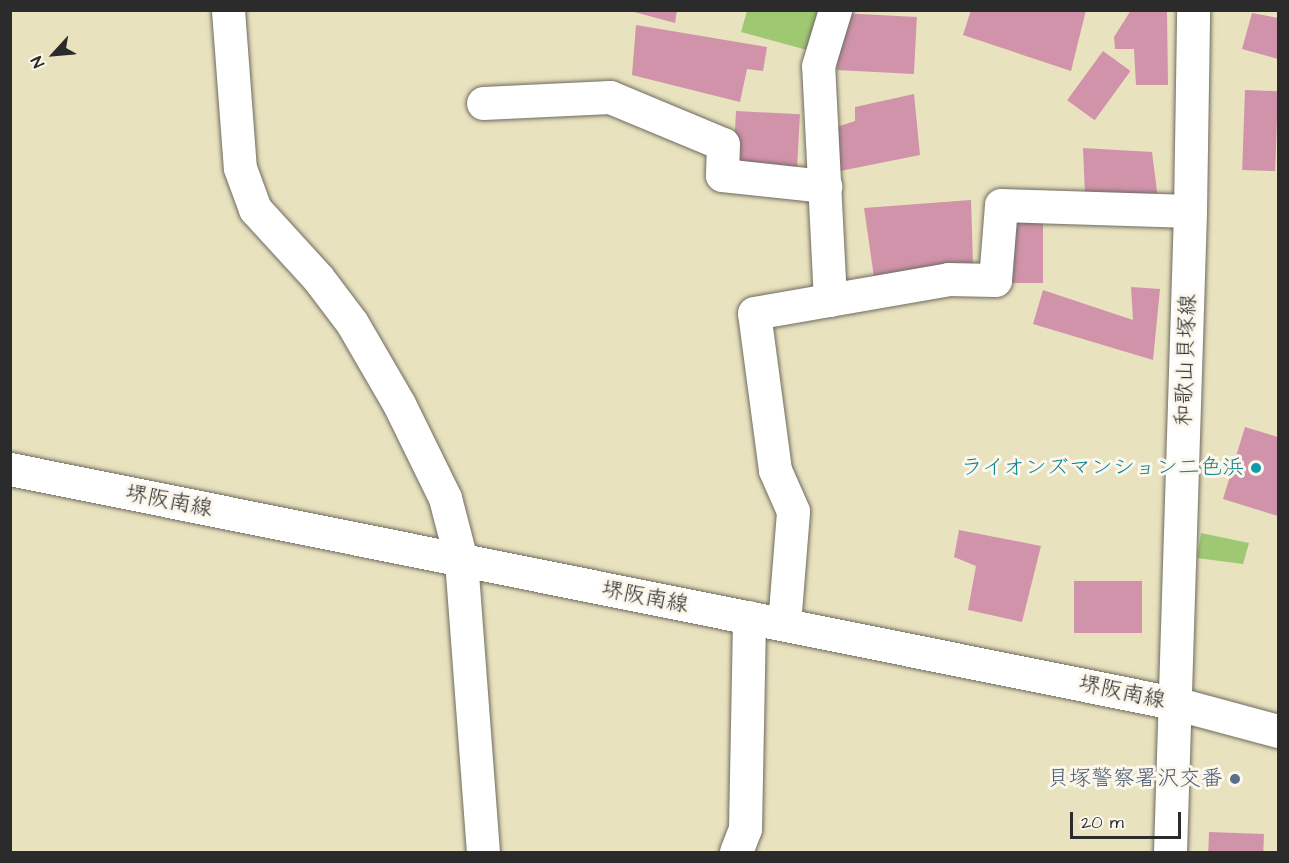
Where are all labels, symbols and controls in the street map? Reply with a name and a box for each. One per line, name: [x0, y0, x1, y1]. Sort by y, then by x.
north arrow: [24, 24, 84, 84]
text: N: [26, 53, 50, 71]
street label: 和歌山貝塚線: [1171, 294, 1201, 426]
place label: ライオンズマンション二色浜: [958, 455, 1244, 481]
marker: ライオンズマンション二色浜: [1249, 461, 1263, 475]
street label: 堺阪南線: [123, 480, 215, 522]
street label: 堺阪南線: [599, 576, 691, 618]
street label: 堺阪南線: [1076, 670, 1168, 714]
place label: 貝塚警察署沢交番: [1047, 766, 1223, 792]
marker: 貝塚警察署沢交番: [1228, 772, 1242, 786]
scale bar: [1073, 800, 1184, 838]
text: 20 m: [1081, 810, 1124, 835]

